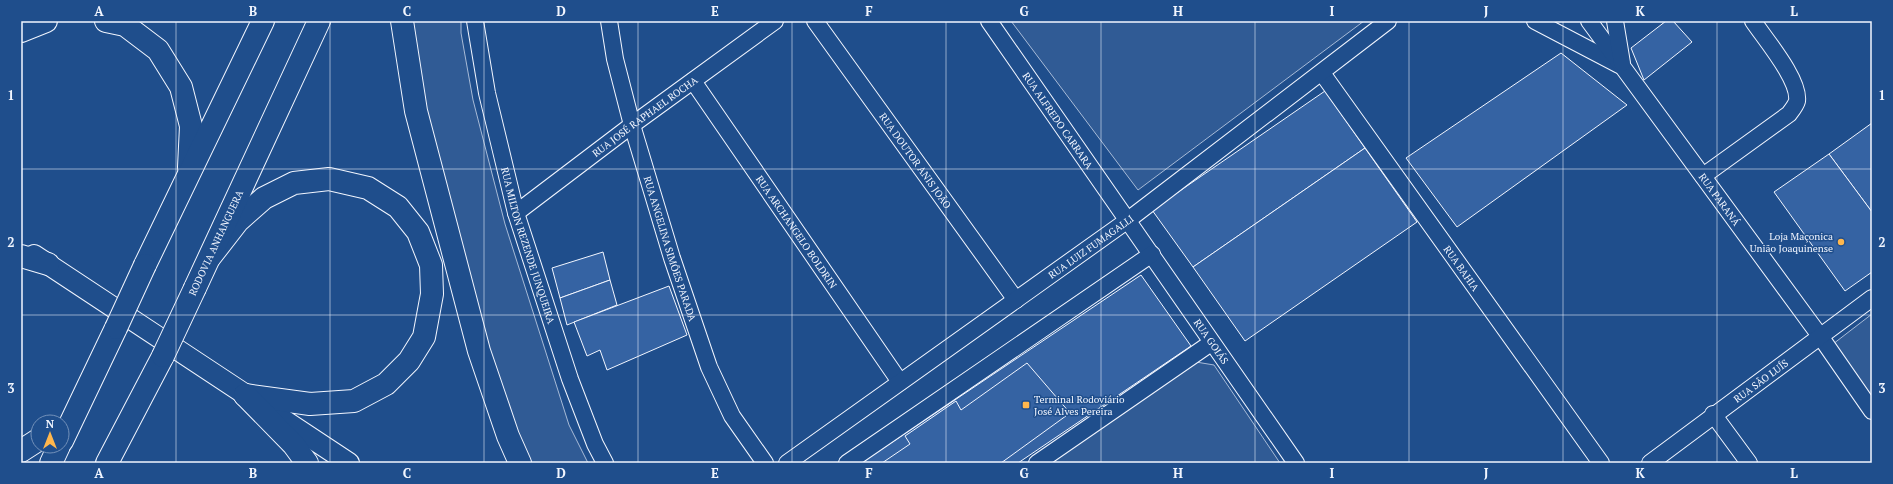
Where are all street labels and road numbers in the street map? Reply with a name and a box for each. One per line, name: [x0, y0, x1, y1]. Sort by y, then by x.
street label: RUA ALFREDO CARRARA: [1020, 70, 1096, 171]
street label: RUA JOSÉ RAPHAEL ROCHA: [589, 73, 700, 159]
street label: RUA DOUTOR ANIS JOÃO: [877, 110, 954, 211]
street label: RUA MILTON REZENDE JUNQUEIRA: [499, 166, 558, 326]
street label: RUA PARANÁ: [1696, 171, 1743, 228]
street label: RUA ARCHANGELO BOLDRIN: [753, 173, 840, 291]
street label: RUA ANGELINA SIMÕES PARADA: [641, 174, 700, 323]
street label: RODOVIA ANHANGUERA: [186, 188, 246, 298]
street label: RUA LUIZ FUMAGALLI: [1045, 211, 1136, 281]
street label: RUA BAHIA: [1441, 243, 1482, 294]
street label: RUA GOIÁS: [1191, 316, 1232, 366]
street label: RUA SÃO LUÍS: [1731, 356, 1791, 405]

